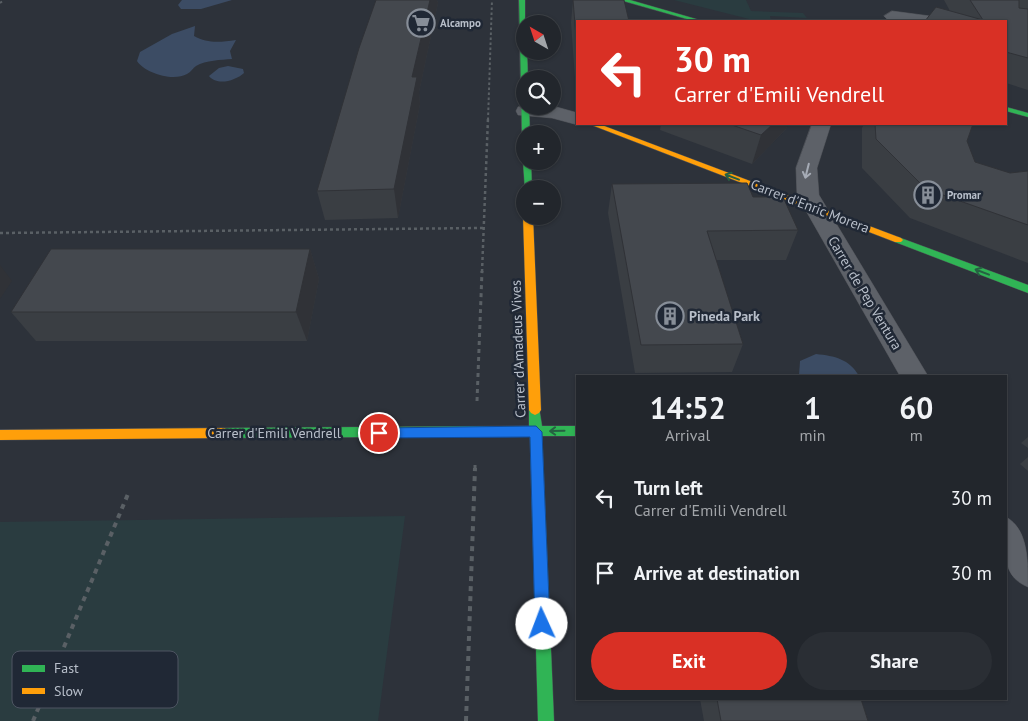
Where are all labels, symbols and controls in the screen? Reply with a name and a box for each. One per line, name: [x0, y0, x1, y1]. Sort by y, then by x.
supermarket icon: Alcampo: [406, 8, 436, 38]
north arrow: [516, 15, 561, 60]
map controls: [516, 15, 561, 225]
place label: Alcampo: [440, 16, 481, 30]
text: 30 m: [674, 36, 751, 82]
icon: left: [591, 40, 656, 105]
button: search: [516, 70, 561, 115]
text: Carrer d'Emili Vendrell: [674, 80, 884, 108]
button: +: [516, 125, 561, 170]
one-way arrow: [802, 162, 811, 178]
one-way arrow: [725, 172, 741, 181]
street label: Carrer d'Enric Morera: [748, 175, 872, 237]
button: −: [516, 180, 561, 225]
building icon: Promar: [913, 180, 943, 210]
place label: Promar: [947, 188, 981, 202]
street label: Carrer de Pep Ventura: [824, 233, 906, 353]
one-way arrow: [975, 266, 990, 275]
street label: Carrer d'Amadeus Vives: [507, 280, 529, 418]
building icon: Pineda Park: [655, 301, 685, 331]
place label: Pineda Park: [689, 307, 760, 325]
text: 14:52: [650, 388, 726, 427]
text: 1: [804, 388, 821, 427]
text: 60: [899, 388, 933, 427]
pin: [358, 412, 400, 454]
icon: arrive: [365, 419, 393, 447]
street label: Carrer d'Emili Vendrell: [207, 424, 341, 442]
text: Arrival: [665, 425, 710, 445]
text: min: [800, 425, 826, 445]
text: m: [910, 425, 923, 445]
one-way arrow: [549, 426, 565, 436]
text: Turn left: [634, 476, 703, 500]
icon: left: [591, 484, 619, 512]
text: 30 m: [951, 486, 992, 510]
text: Carrer d'Emili Vendrell: [634, 500, 787, 520]
icon: arrive: [591, 559, 619, 587]
text: Arrive at destination: [634, 561, 800, 585]
text: 30 m: [951, 561, 992, 585]
position arrow: [515, 597, 567, 649]
button: Exit: [591, 632, 787, 690]
button: Share: [797, 632, 992, 690]
legend: [12, 651, 178, 708]
text: Fast: [54, 659, 79, 677]
text: Slow: [54, 682, 84, 700]

